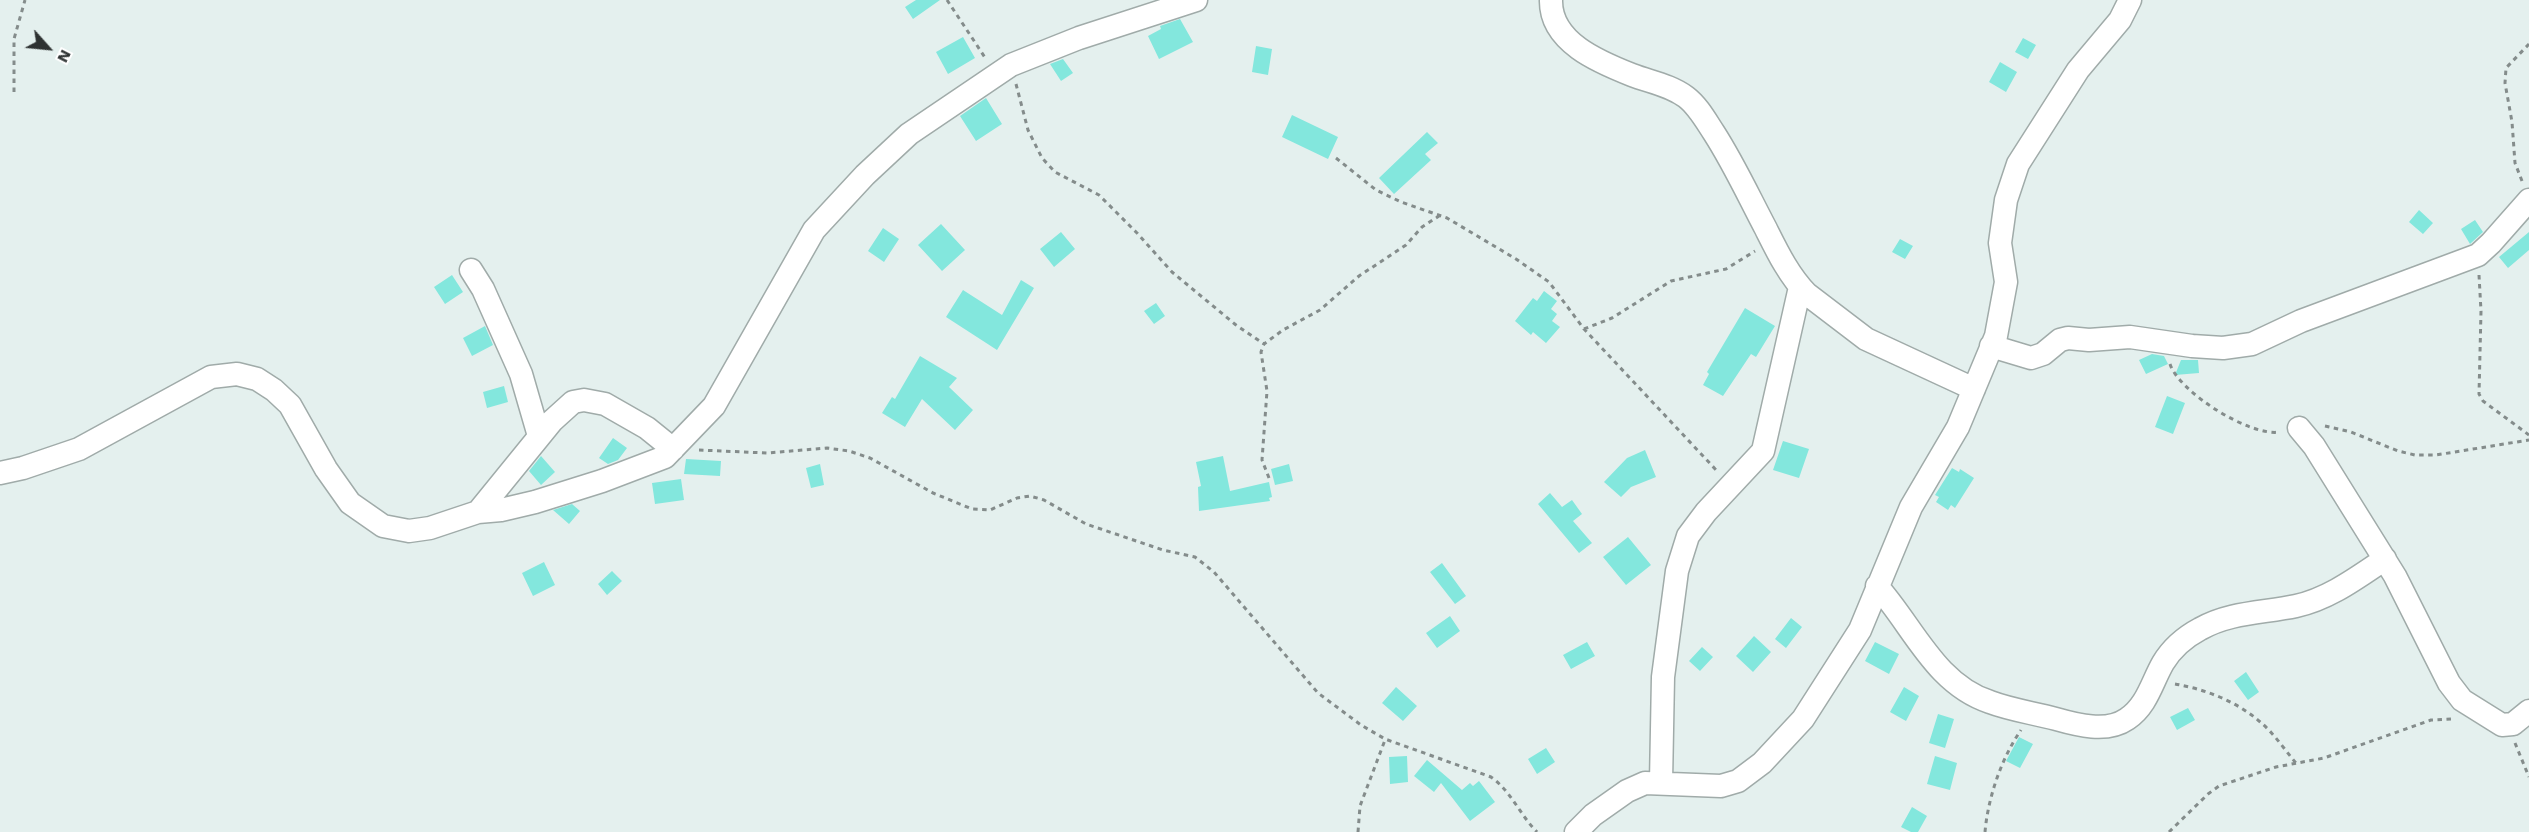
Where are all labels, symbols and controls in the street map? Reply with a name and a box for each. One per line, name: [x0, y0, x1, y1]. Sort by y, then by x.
north arrow: [18, 18, 78, 78]
text: N: [53, 47, 76, 66]

